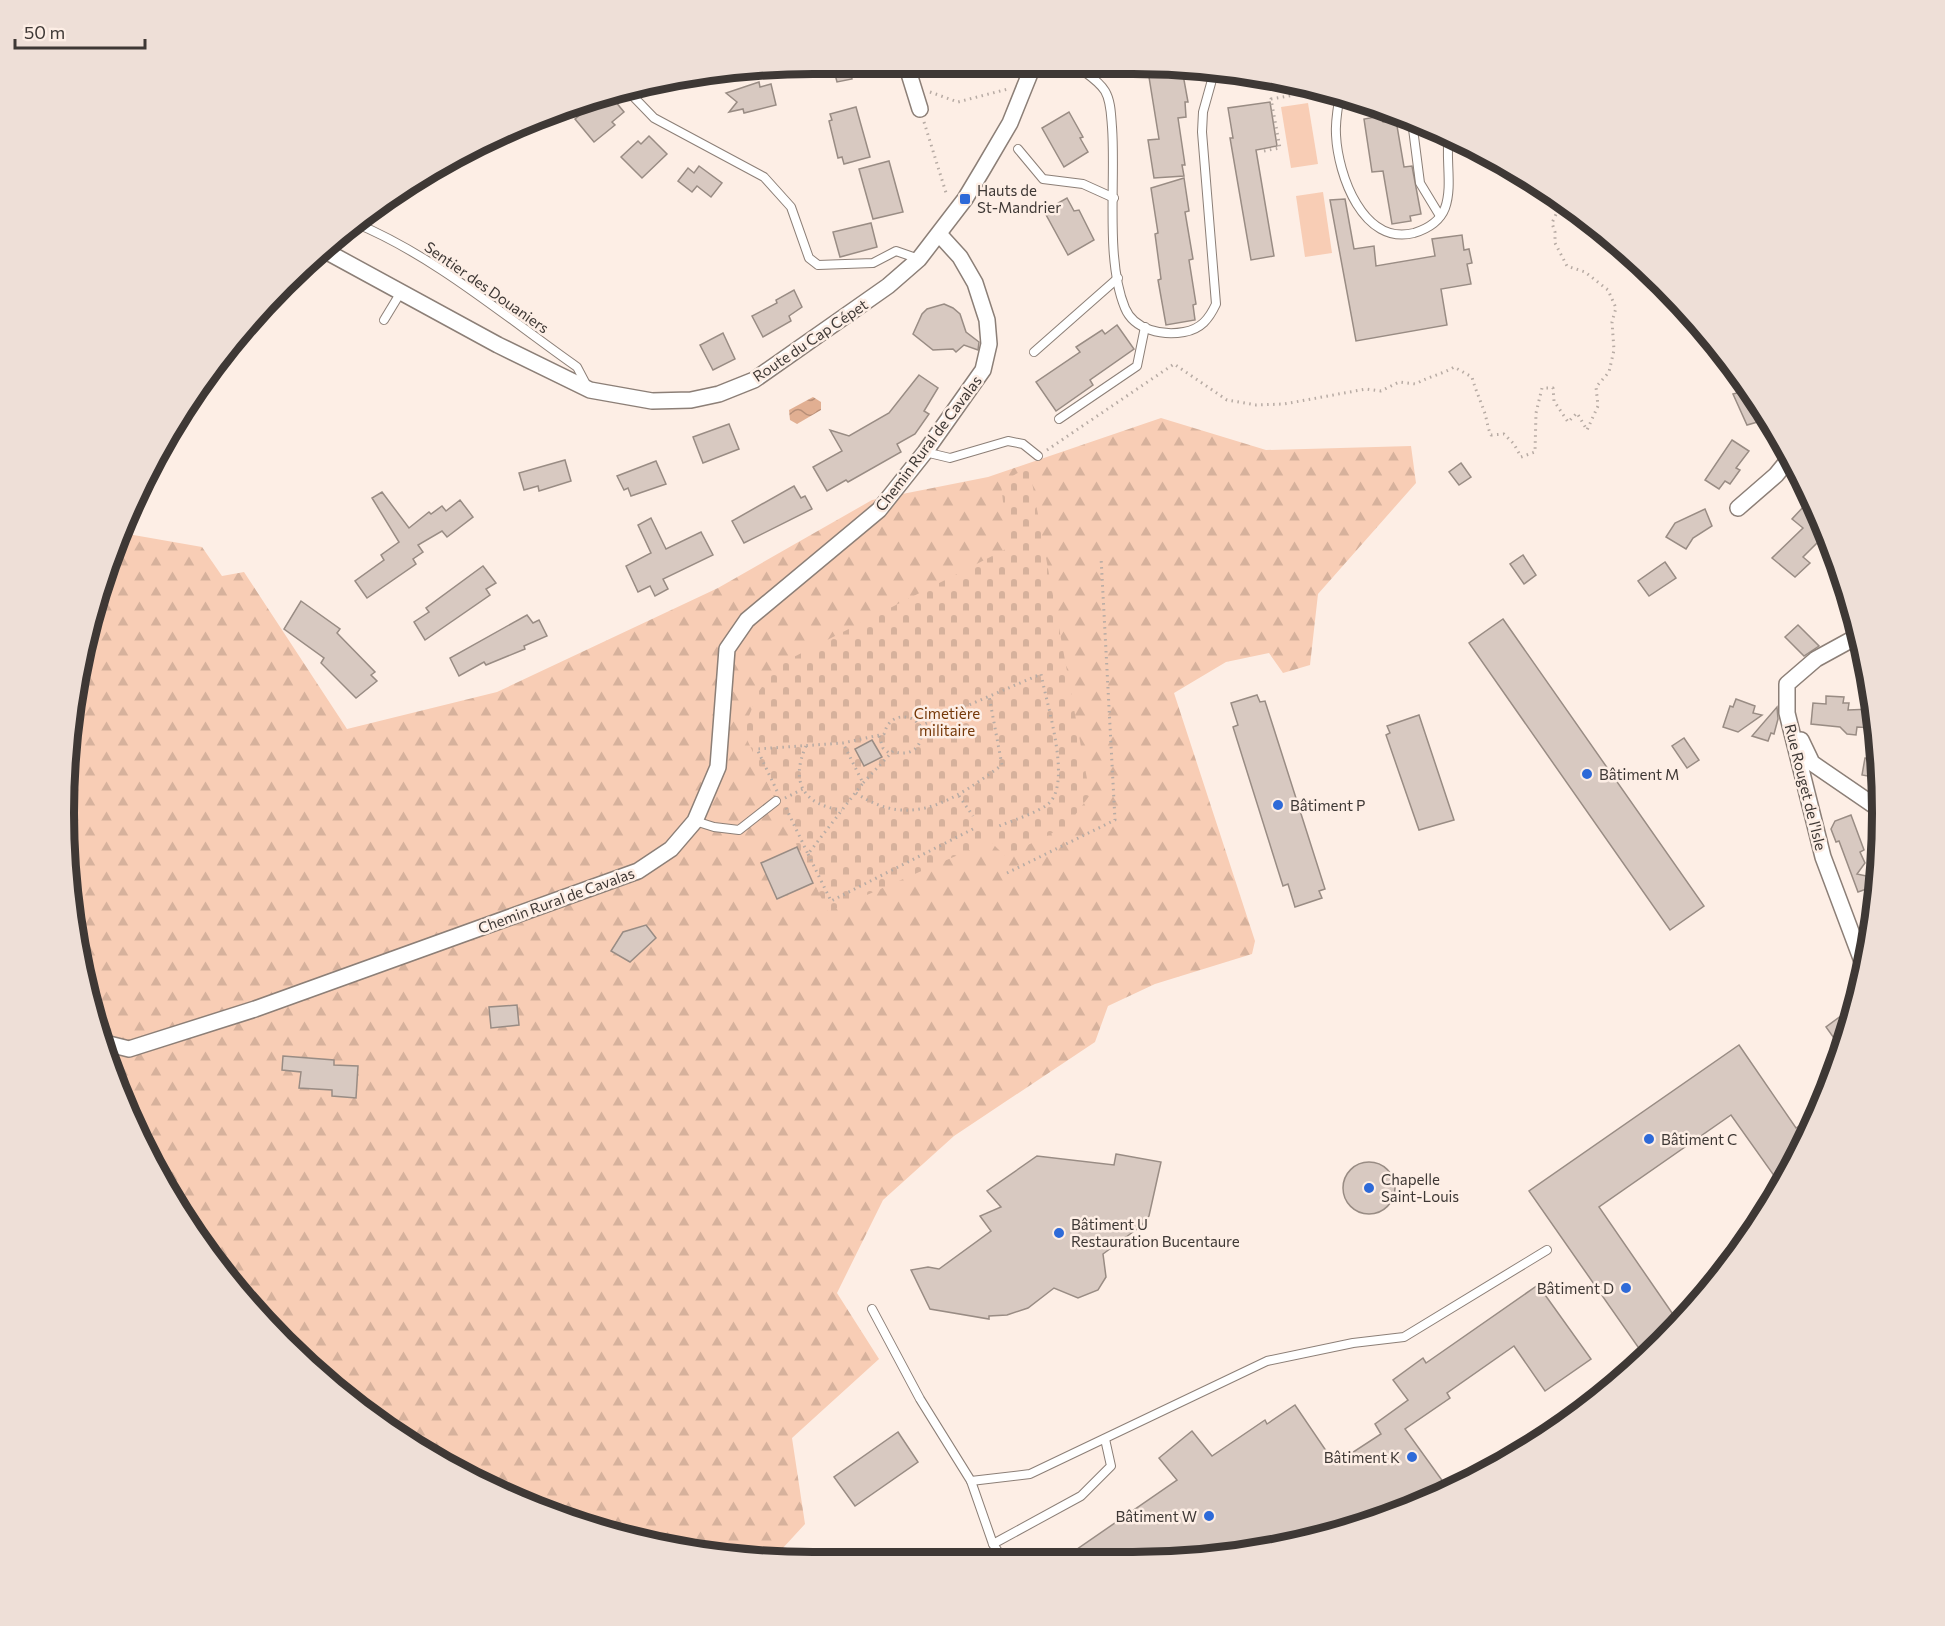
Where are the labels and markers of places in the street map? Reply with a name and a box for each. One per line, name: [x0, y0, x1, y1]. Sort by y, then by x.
place label: Hauts de St-Mandrier: [977, 181, 1061, 216]
marker: Hauts de St-Mandrier: [958, 192, 972, 206]
place label: Bâtiment M: [1599, 765, 1679, 783]
marker: Bâtiment M: [1580, 767, 1594, 781]
place label: Bâtiment P: [1290, 796, 1366, 814]
marker: Bâtiment P: [1271, 798, 1285, 812]
place label: Bâtiment C: [1661, 1130, 1737, 1148]
marker: Bâtiment C: [1642, 1132, 1656, 1146]
place label: Chapelle Saint-Louis: [1381, 1170, 1459, 1205]
marker: Chapelle Saint-Louis: [1362, 1181, 1376, 1195]
place label: Bâtiment U Restauration Bucentaure: [1071, 1215, 1240, 1250]
marker: Bâtiment U Restauration Bucentaure: [1052, 1226, 1066, 1240]
place label: Bâtiment D: [1537, 1279, 1614, 1297]
marker: Bâtiment D: [1619, 1281, 1633, 1295]
place label: Bâtiment K: [1324, 1448, 1400, 1466]
marker: Bâtiment K: [1405, 1450, 1419, 1464]
place label: Bâtiment W: [1116, 1507, 1197, 1525]
marker: Bâtiment W: [1202, 1509, 1216, 1523]

